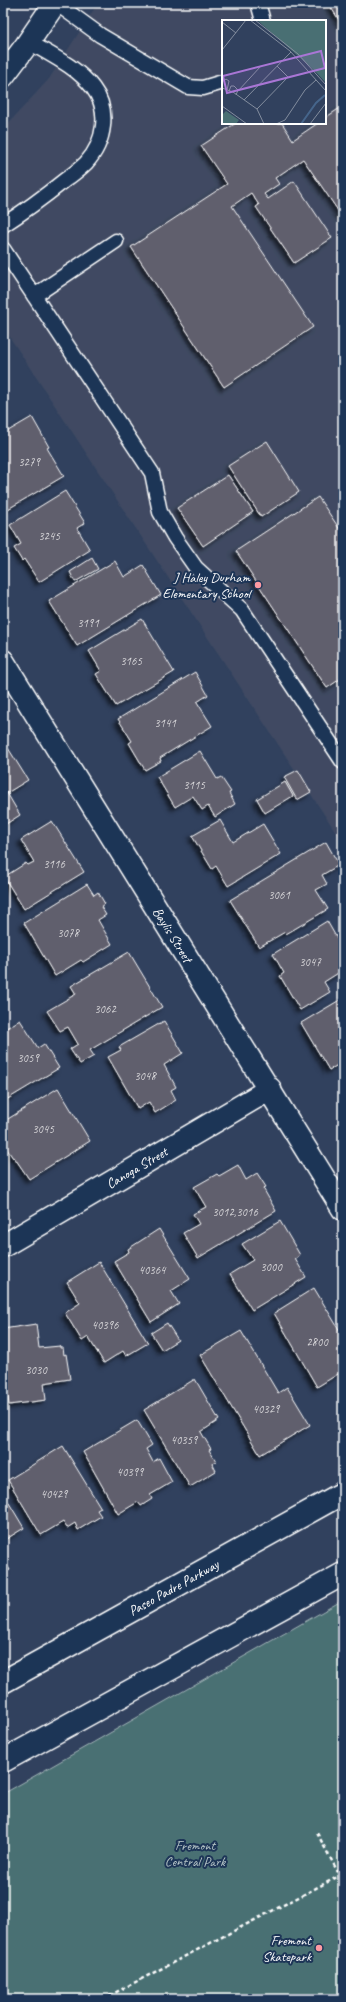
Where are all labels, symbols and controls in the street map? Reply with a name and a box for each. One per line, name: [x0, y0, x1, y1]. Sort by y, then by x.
inset map: [222, 20, 326, 124]
house number: 3279: [18, 454, 41, 470]
house number: 3245: [38, 528, 60, 544]
place label: J Haley Durham Elementary School: [163, 569, 253, 602]
marker: J Haley Durham Elementary School: [253, 580, 263, 590]
house number: 3191: [77, 615, 99, 631]
house number: 3165: [120, 653, 142, 669]
house number: 3141: [154, 715, 176, 731]
house number: 3115: [183, 777, 205, 793]
house number: 3116: [43, 856, 65, 872]
house number: 3061: [268, 887, 290, 903]
street label: Baylis Street: [149, 904, 197, 968]
house number: 3078: [57, 925, 80, 941]
house number: 3047: [299, 954, 321, 970]
house number: 3062: [94, 1001, 117, 1017]
house number: 3059: [17, 1050, 40, 1066]
house number: 3048: [134, 1068, 157, 1084]
house number: 3045: [32, 1121, 54, 1137]
street label: Canoga Street: [103, 1143, 172, 1193]
house number: 3012,3016: [212, 1204, 258, 1220]
house number: 3000: [260, 1259, 283, 1275]
house number: 40364: [138, 1262, 167, 1278]
house number: 40396: [91, 1317, 119, 1333]
house number: 2800: [306, 1334, 329, 1350]
house number: 3030: [25, 1362, 48, 1378]
house number: 40329: [252, 1401, 281, 1417]
house number: 40359: [170, 1432, 199, 1448]
house number: 40399: [116, 1464, 145, 1480]
house number: 40429: [40, 1486, 69, 1502]
street label: Paseo Padre Parkway: [126, 1555, 223, 1619]
park label: Fremont Central Park: [165, 1837, 226, 1870]
place label: Fremont Skatepark: [262, 1932, 312, 1965]
marker: Fremont Skatepark: [314, 1943, 324, 1953]

